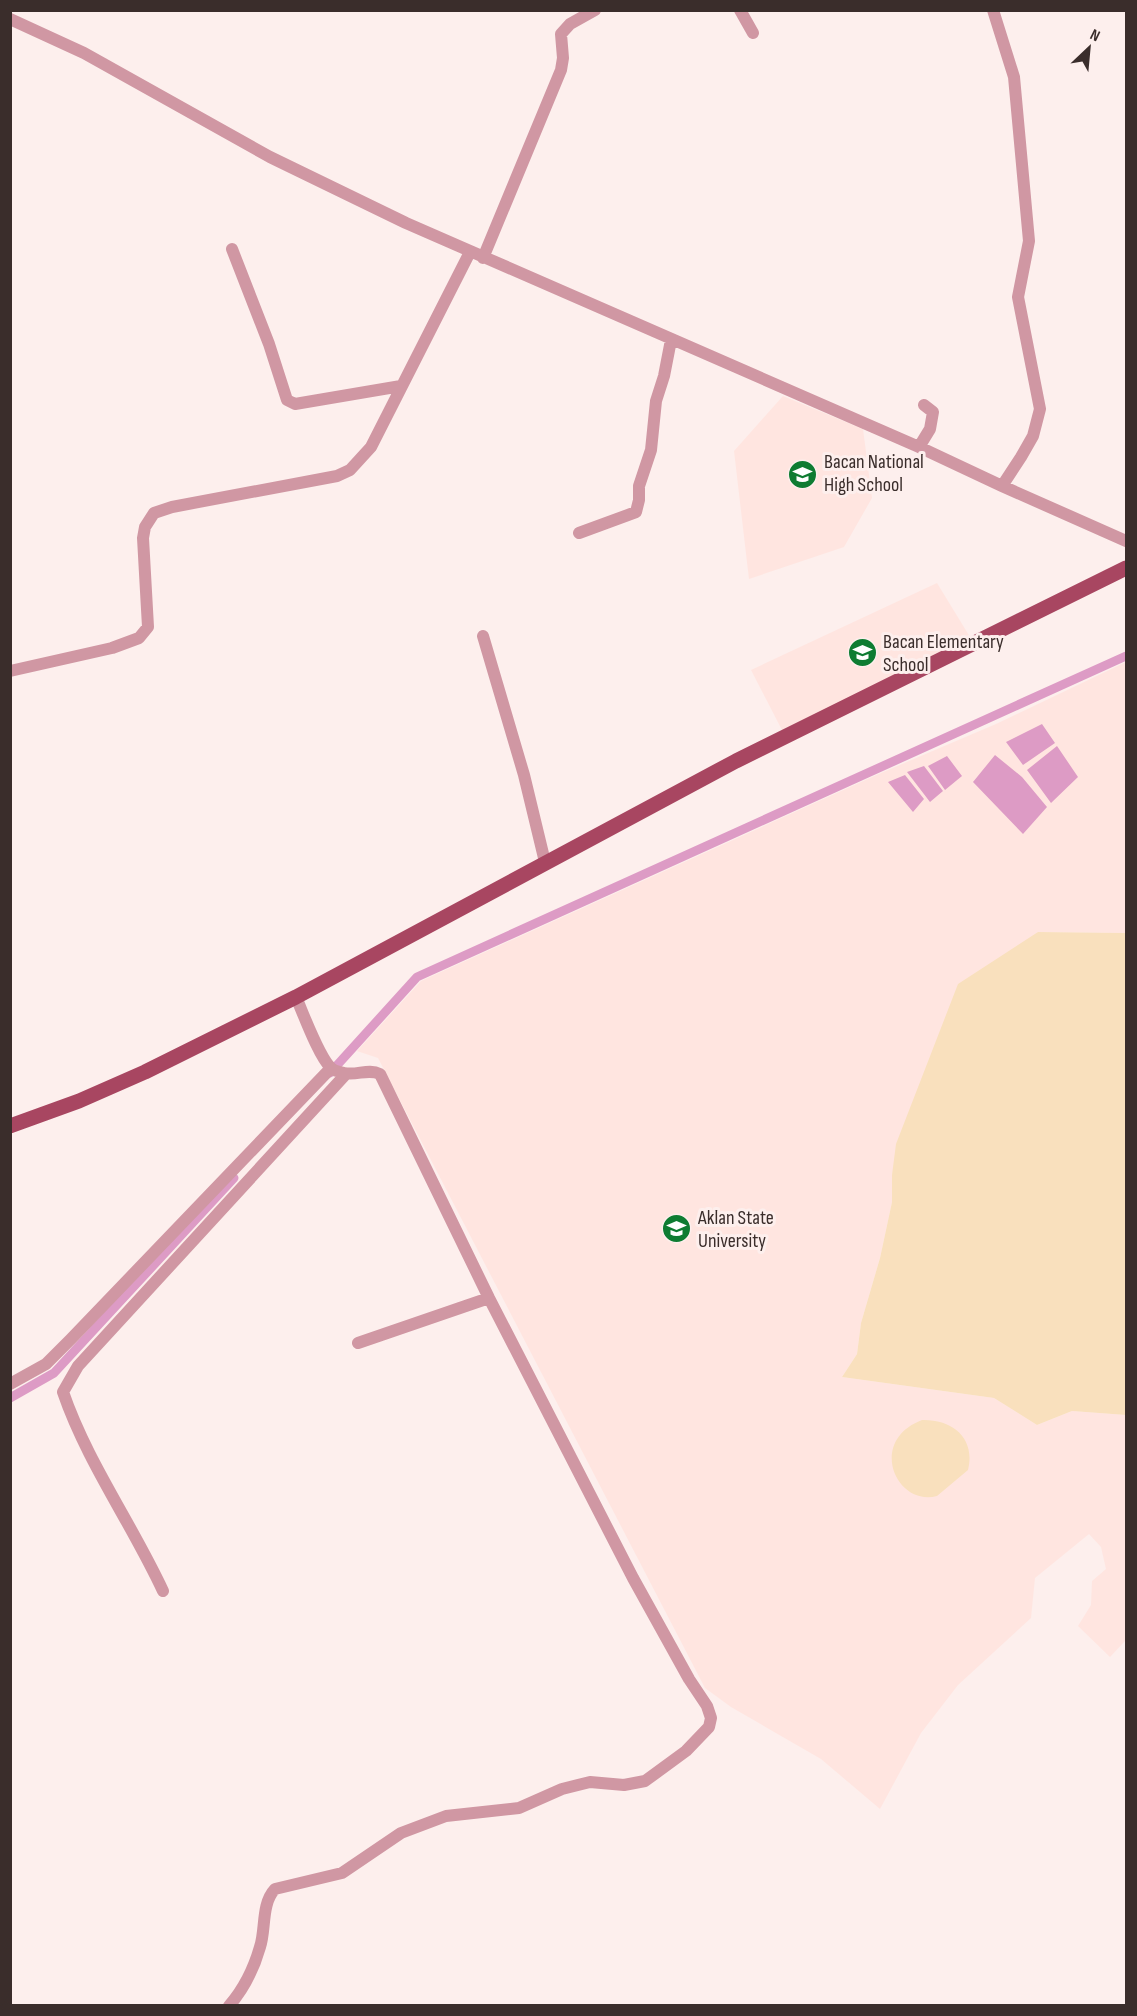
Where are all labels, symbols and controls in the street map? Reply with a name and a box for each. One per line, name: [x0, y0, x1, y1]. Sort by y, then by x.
north arrow: [1059, 18, 1119, 78]
text: N: [1087, 25, 1103, 46]
place label: Bacan National High School: [824, 450, 924, 497]
school or university icon: Bacan National High School: [787, 458, 819, 490]
place label: Bacan Elementary School: [883, 630, 1004, 677]
school or university icon: Bacan Elementary School: [846, 637, 878, 669]
place label: Aklan State University: [697, 1206, 774, 1253]
school or university icon: Aklan State University: [661, 1213, 693, 1245]

